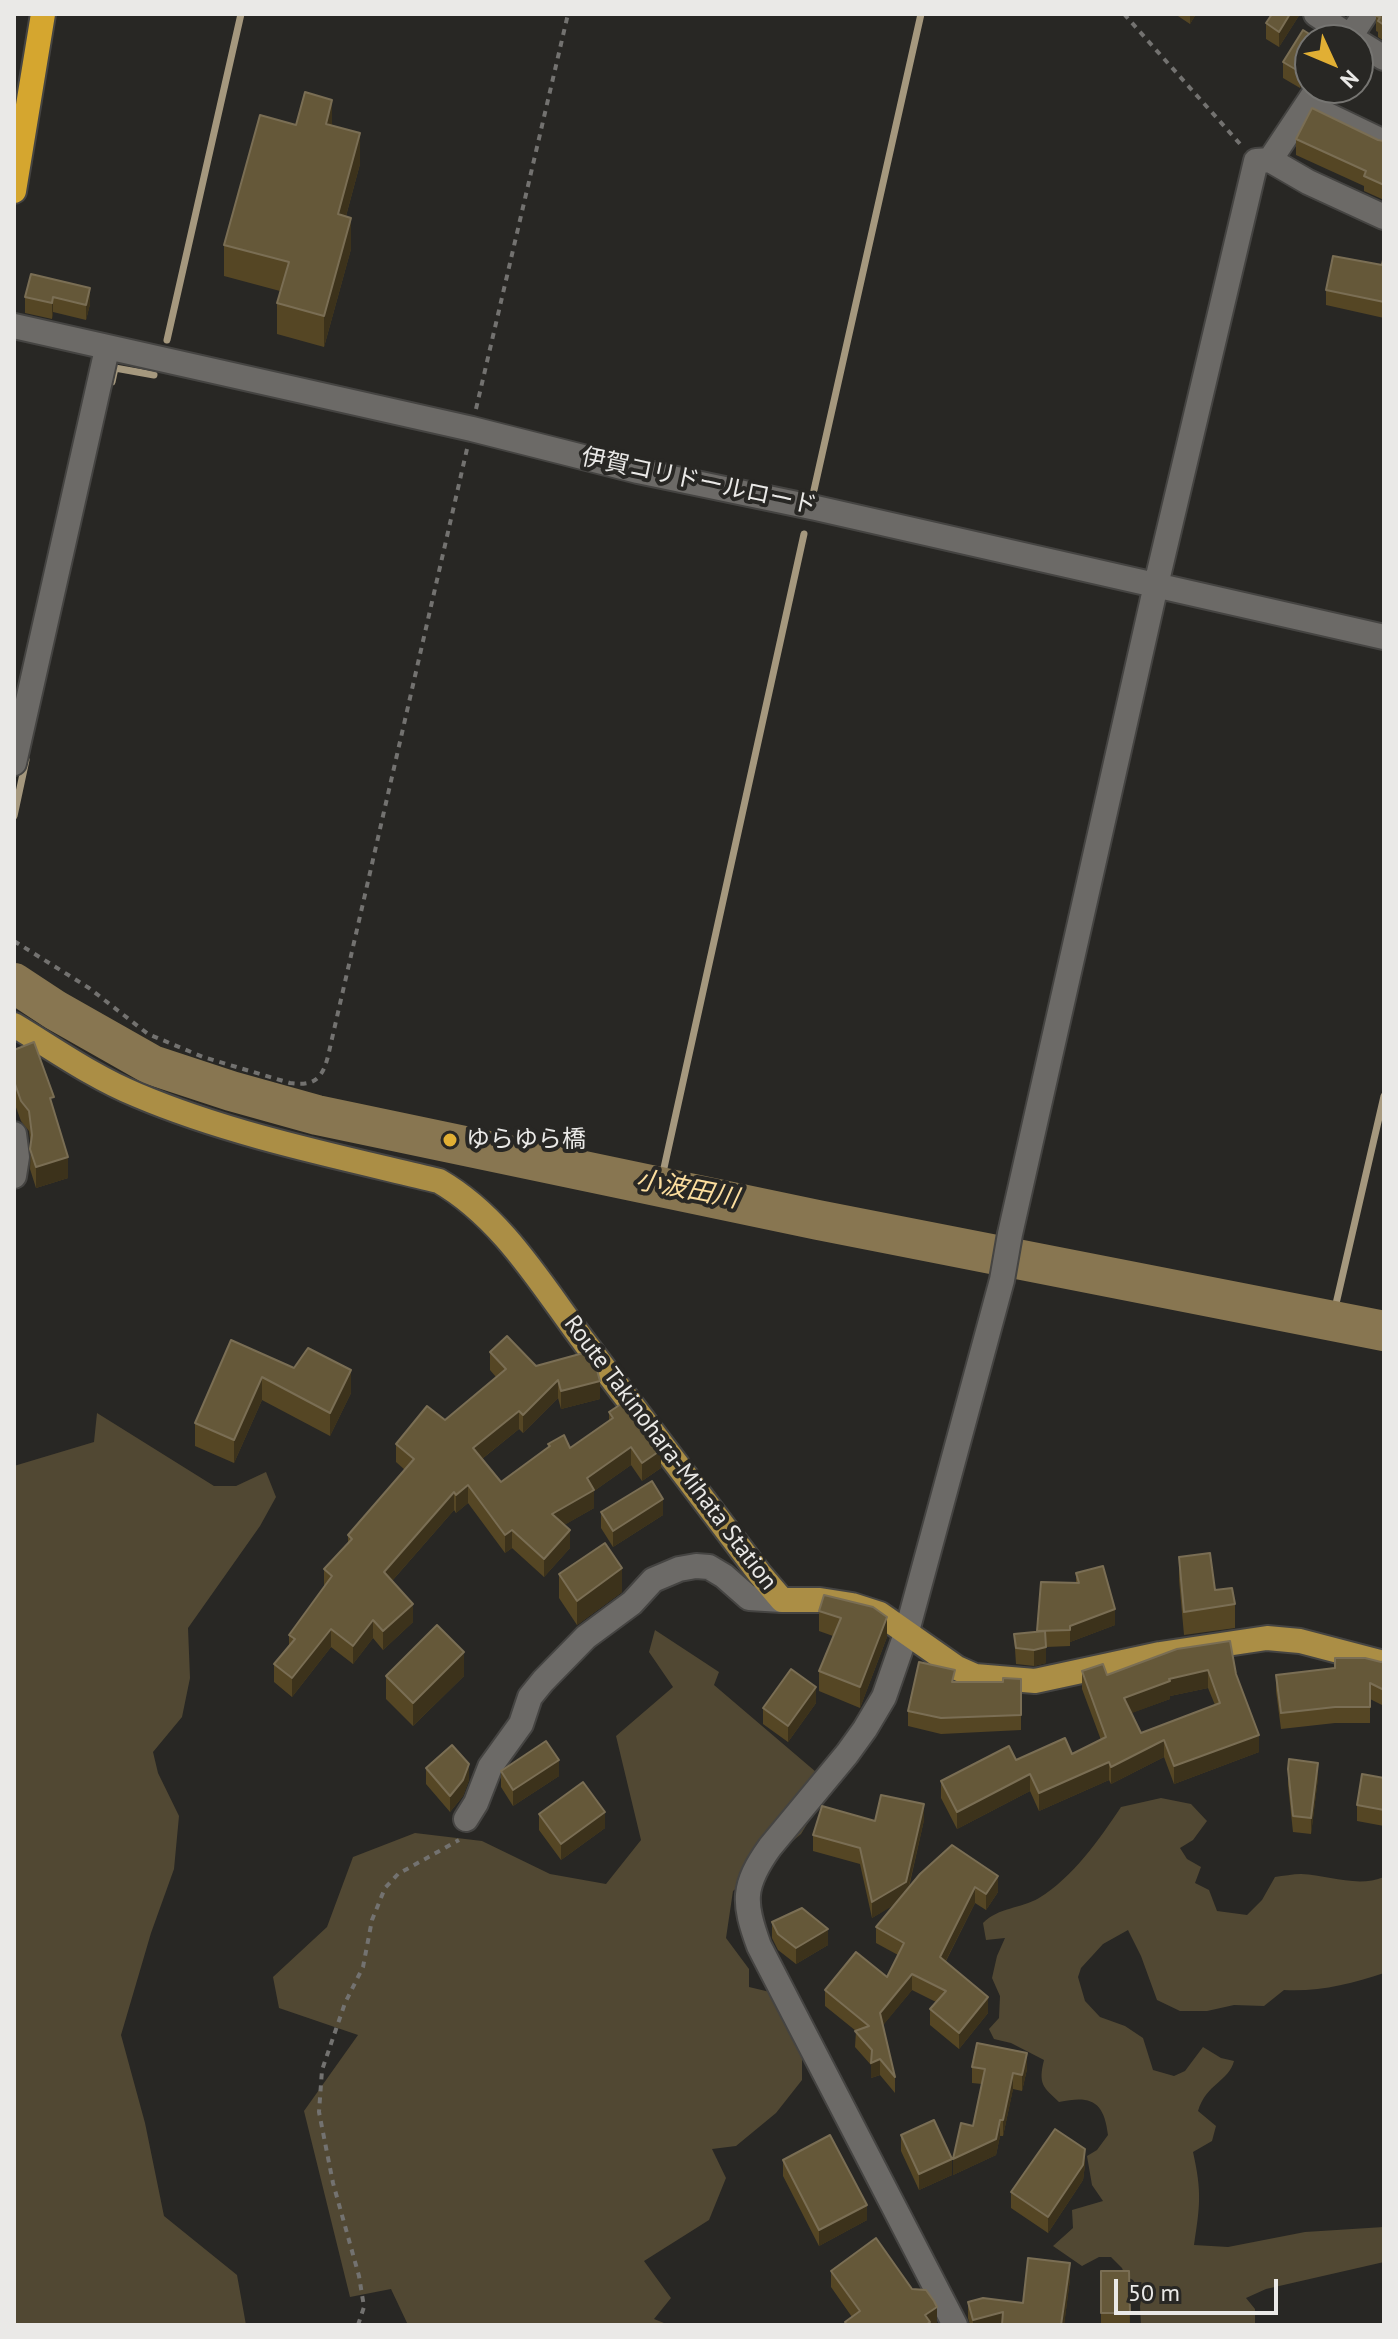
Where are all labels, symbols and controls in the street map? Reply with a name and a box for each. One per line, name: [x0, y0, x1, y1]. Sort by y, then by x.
north arrow: [1294, 24, 1374, 104]
text: N: [1335, 64, 1365, 94]
street label: 伊賀コリドールロード: [579, 443, 819, 521]
place label: ゆらゆら橋: [466, 1126, 586, 1154]
marker: ゆらゆら橋: [441, 1131, 459, 1149]
water label: 小波田川: [633, 1165, 741, 1215]
street label: Route Takinohara-Mihata Station: [557, 1310, 783, 1596]
scale bar: [1118, 2263, 1282, 2313]
text: 50 m: [1128, 2277, 1180, 2308]

